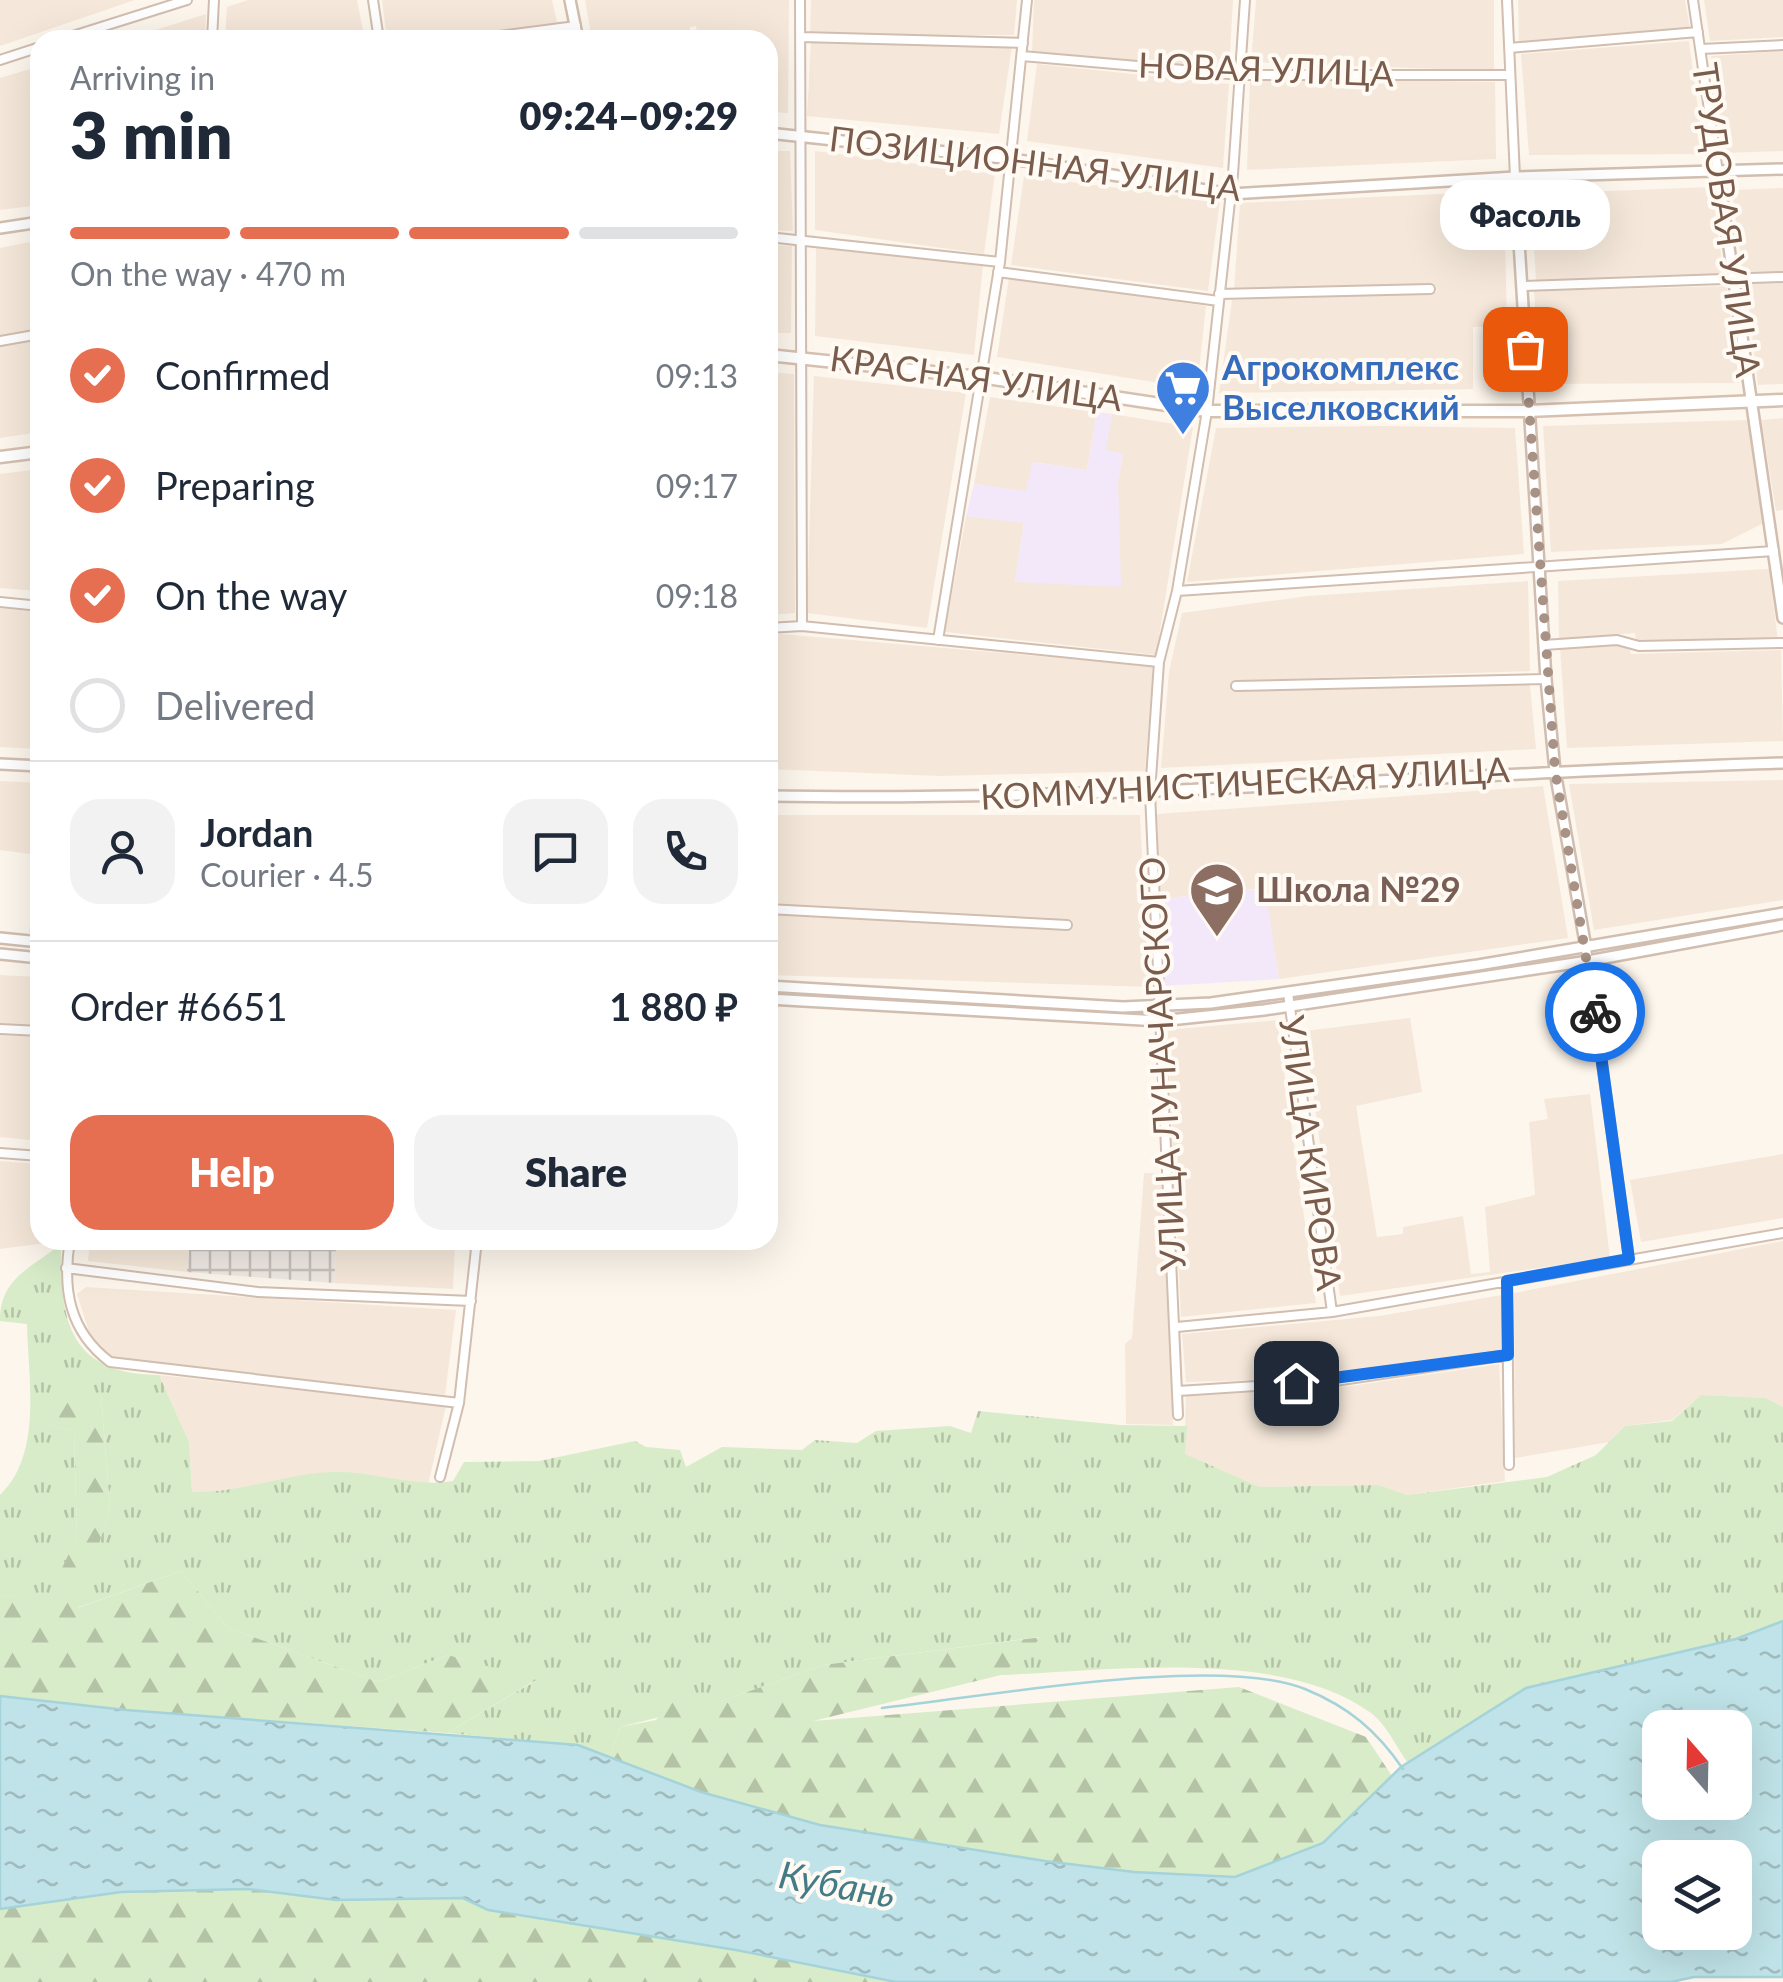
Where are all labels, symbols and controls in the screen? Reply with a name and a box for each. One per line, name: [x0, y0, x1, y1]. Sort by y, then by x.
street label: НОВАЯ УЛИЦА: [1138, 43, 1395, 93]
text: Arriving in: [70, 58, 215, 97]
street label: ТРУДОВАЯ УЛИЦА: [1685, 60, 1771, 380]
text: 09:24–09:29: [519, 92, 738, 138]
text: 3 min: [70, 95, 232, 173]
street label: ПОЗИЦИОННАЯ УЛИЦА: [827, 116, 1244, 208]
callout: Фасоль: [1440, 179, 1610, 249]
text: Фасоль: [1469, 195, 1581, 234]
text: On the way · 470 m: [70, 254, 346, 293]
pin: [1483, 307, 1568, 392]
icon: bag: [1498, 322, 1553, 377]
street label: КРАСНАЯ УЛИЦА: [827, 336, 1125, 418]
place label: Агрокомплекс Выселковский: [1221, 345, 1460, 427]
icon: check: [70, 348, 125, 403]
text: Confirmed: [155, 352, 331, 398]
text: 09:13: [656, 356, 738, 395]
supermarket icon: Агрокомплекс Выселковский: [1153, 358, 1213, 437]
icon: check: [70, 458, 125, 513]
text: Preparing: [155, 462, 315, 508]
text: 09:17: [656, 466, 738, 505]
icon: check: [70, 568, 125, 623]
text: On the way: [155, 572, 347, 618]
text: 09:18: [656, 576, 738, 615]
text: Delivered: [155, 682, 315, 728]
street label: КОММУНИСТИЧЕСКАЯ УЛИЦА: [979, 747, 1511, 817]
button: person: [70, 799, 175, 904]
button: chat: [503, 799, 608, 904]
button: phone: [633, 799, 738, 904]
text: Jordan: [200, 809, 313, 855]
text: Courier · 4.5: [200, 855, 374, 894]
street label: УЛИЦА ЛУНАЧАРСКОГО: [1129, 856, 1193, 1272]
school or university icon: Школа №29: [1187, 860, 1247, 939]
place label: Школа №29: [1256, 867, 1461, 909]
courier: [1545, 962, 1645, 1062]
text: Order #6651: [70, 983, 287, 1029]
text: 1 880 ₽: [609, 983, 738, 1029]
icon: bike: [1568, 985, 1623, 1040]
street label: УЛИЦА КИРОВА: [1272, 1013, 1352, 1293]
button: Help: [70, 1115, 394, 1230]
button: Share: [414, 1115, 738, 1230]
pin: [1254, 1341, 1339, 1426]
icon: home: [1269, 1356, 1324, 1411]
north arrow: [1642, 1710, 1752, 1820]
map controls: [1642, 1710, 1752, 1950]
button: layers: [1642, 1840, 1752, 1950]
water label: Кубань: [776, 1850, 899, 1916]

